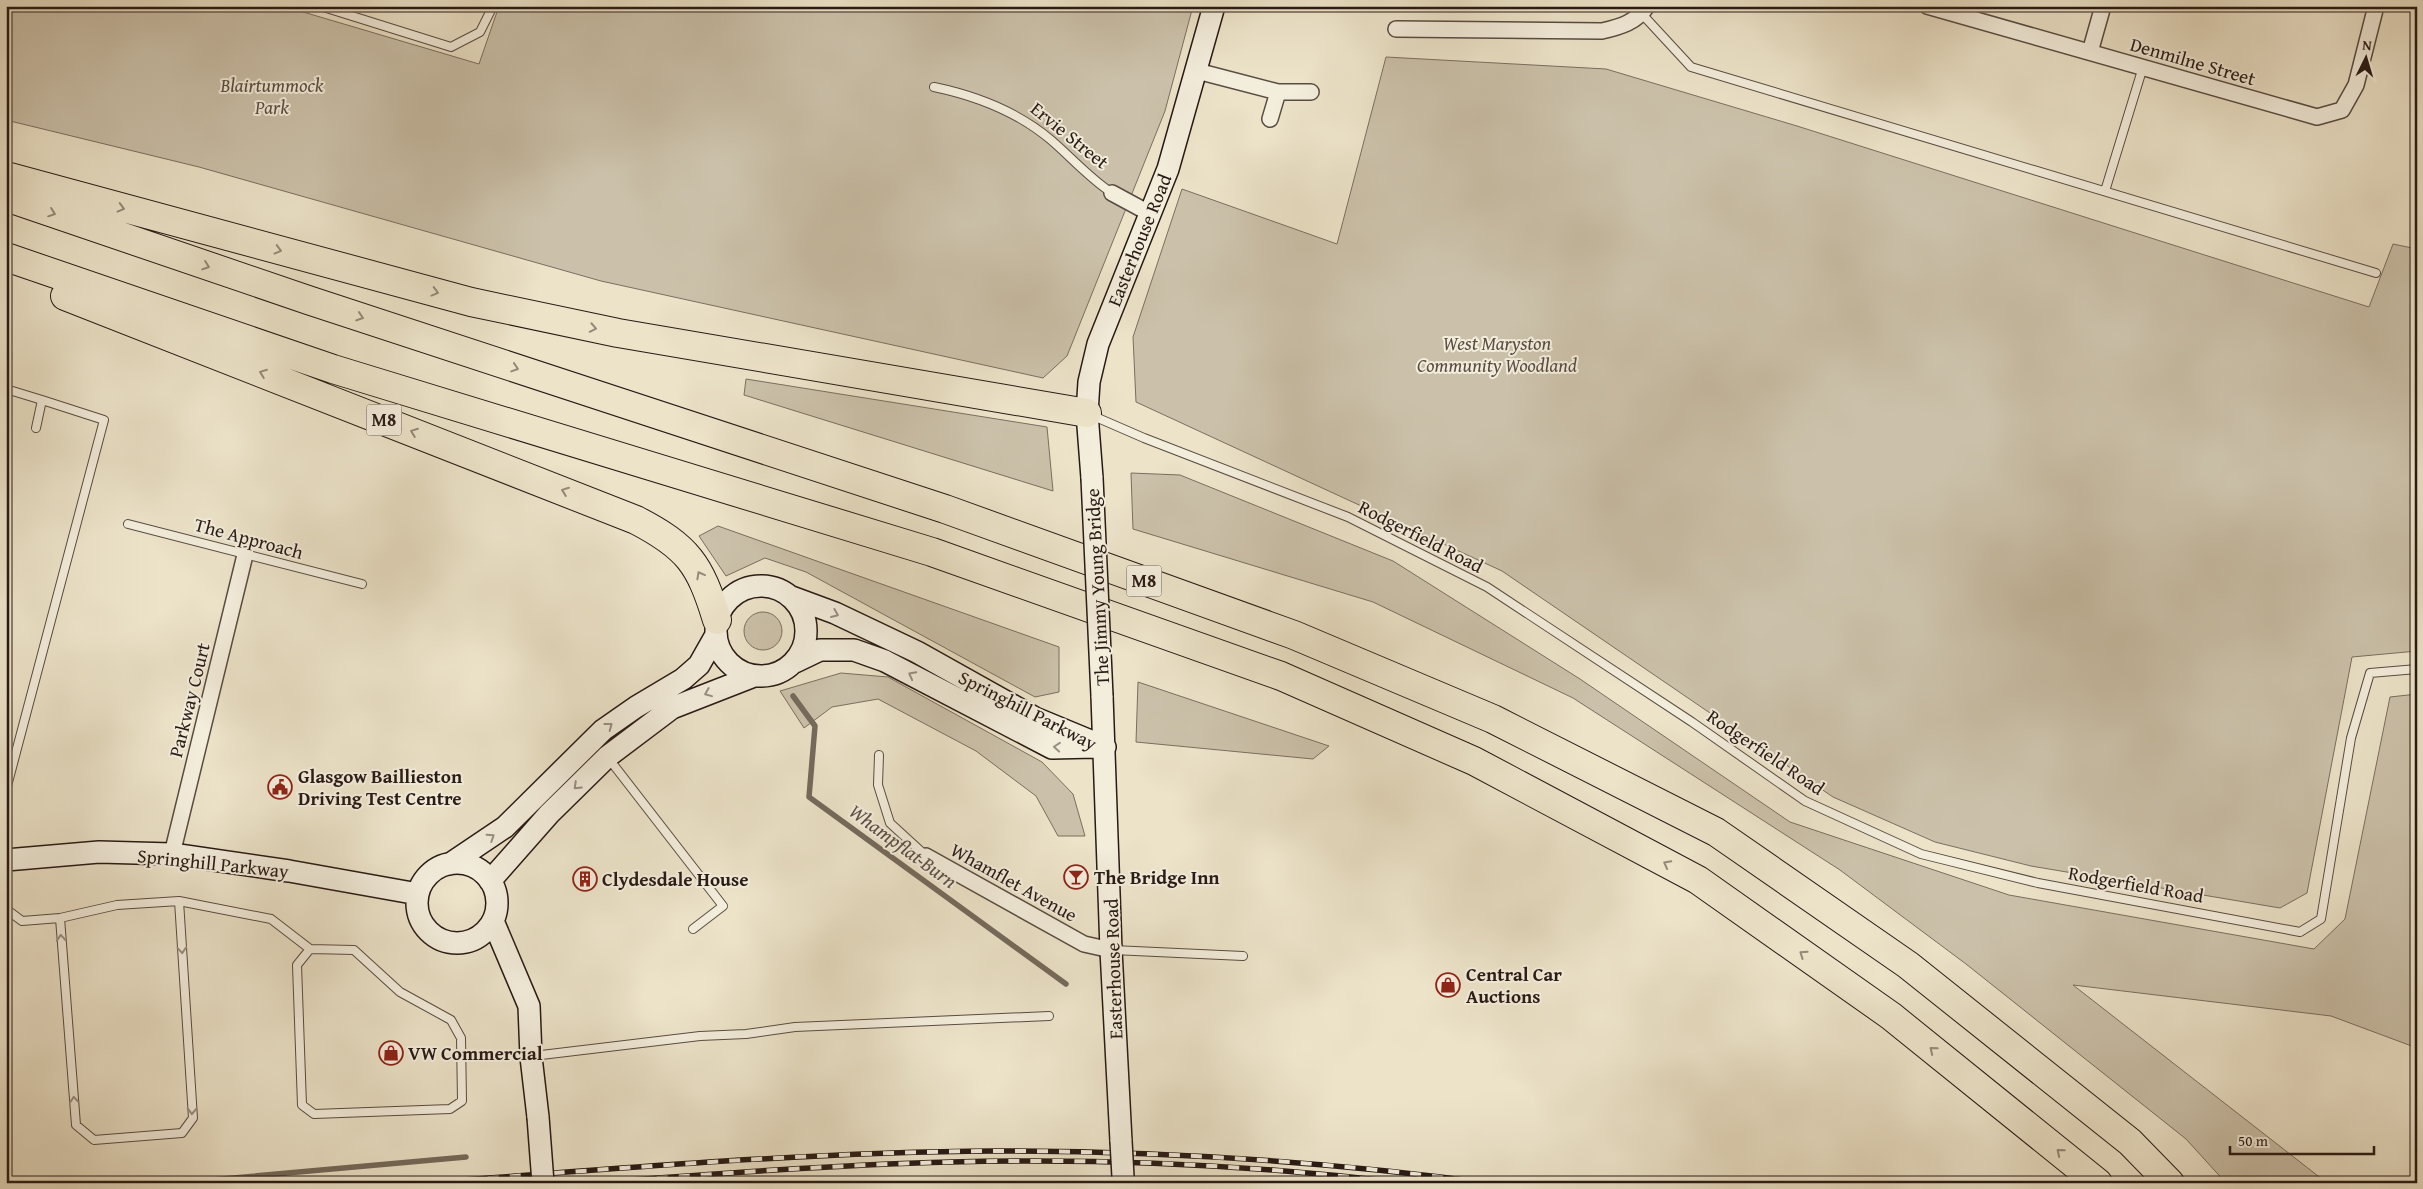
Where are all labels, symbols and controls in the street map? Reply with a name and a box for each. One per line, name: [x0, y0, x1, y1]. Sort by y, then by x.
street label: Denmilne Street: [2127, 30, 2259, 92]
north arrow: [2340, 32, 2390, 82]
text: N: [2362, 35, 2373, 55]
park label: Blairtummock Park: [220, 71, 324, 121]
street label: Ervie Street: [1025, 95, 1115, 175]
street label: Easterhouse Road: [1100, 169, 1179, 310]
one-way arrow: [116, 202, 124, 212]
one-way arrow: [48, 207, 56, 217]
one-way arrow: [273, 244, 282, 255]
one-way arrow: [201, 260, 210, 270]
one-way arrow: [430, 287, 438, 297]
one-way arrow: [356, 312, 364, 322]
one-way arrow: [589, 322, 598, 333]
park label: West Maryston Community Woodland: [1417, 329, 1577, 379]
one-way arrow: [510, 362, 518, 372]
one-way arrow: [259, 369, 267, 379]
road number: M8: [366, 404, 402, 436]
one-way arrow: [410, 428, 419, 438]
one-way arrow: [562, 487, 570, 497]
street label: The Jimmy Young Bridge: [1078, 488, 1116, 686]
street label: Rodgerfield Road: [1354, 492, 1489, 580]
street label: The Approach: [192, 510, 307, 566]
road number: M8: [1126, 566, 1162, 596]
one-way arrow: [696, 571, 706, 580]
one-way arrow: [830, 607, 839, 618]
street label: Parkway Court: [161, 639, 217, 760]
street label: Springhill Parkway: [954, 663, 1103, 757]
one-way arrow: [908, 671, 917, 681]
one-way arrow: [704, 686, 713, 697]
street label: Rodgerfield Road: [1701, 702, 1831, 802]
one-way arrow: [603, 724, 612, 732]
one-way arrow: [1052, 742, 1060, 753]
place label: Glasgow Baillieston Driving Test Centre: [298, 762, 463, 812]
public building icon: Glasgow Baillieston Driving Test Centre: [267, 774, 293, 800]
one-way arrow: [574, 780, 583, 789]
water label: Whampflat Burn: [843, 796, 963, 895]
one-way arrow: [485, 834, 494, 843]
street label: Whamflet Avenue: [946, 836, 1082, 928]
street label: Springhill Parkway: [136, 841, 291, 885]
street label: Rodgerfield Road: [2066, 858, 2207, 910]
one-way arrow: [1664, 860, 1673, 870]
place label: The Bridge Inn: [1094, 863, 1220, 891]
bar icon: The Bridge Inn: [1063, 864, 1089, 890]
place label: Clydesdale House: [602, 865, 749, 893]
building icon: Clydesdale House: [572, 866, 598, 892]
street label: Easterhouse Road: [1097, 897, 1129, 1040]
one-way arrow: [56, 934, 67, 942]
one-way arrow: [176, 946, 187, 954]
one-way arrow: [1799, 951, 1808, 960]
place label: Central Car Auctions: [1466, 960, 1562, 1010]
shop icon: Central Car Auctions: [1435, 972, 1461, 998]
place label: VW Commercial: [408, 1039, 543, 1067]
shop icon: VW Commercial: [378, 1040, 404, 1066]
one-way arrow: [1930, 1046, 1939, 1055]
one-way arrow: [68, 1096, 79, 1104]
one-way arrow: [187, 1108, 197, 1116]
scale bar: [2230, 1124, 2374, 1156]
text: 50 m: [2238, 1130, 2269, 1151]
one-way arrow: [2057, 1149, 2066, 1157]

